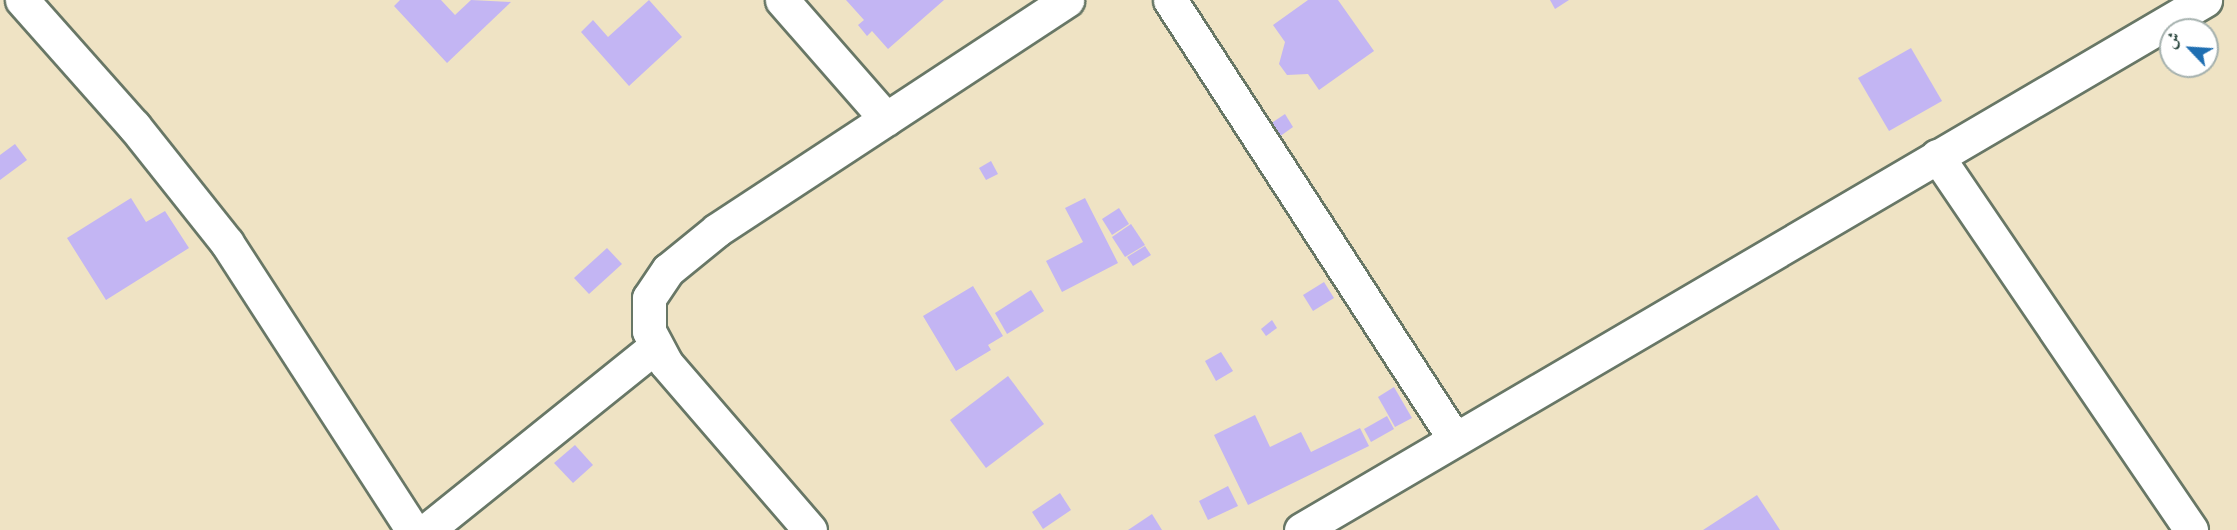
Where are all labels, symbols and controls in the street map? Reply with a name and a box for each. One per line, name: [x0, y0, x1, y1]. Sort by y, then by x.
north arrow: [2159, 18, 2219, 78]
text: ش: [2160, 29, 2188, 53]

